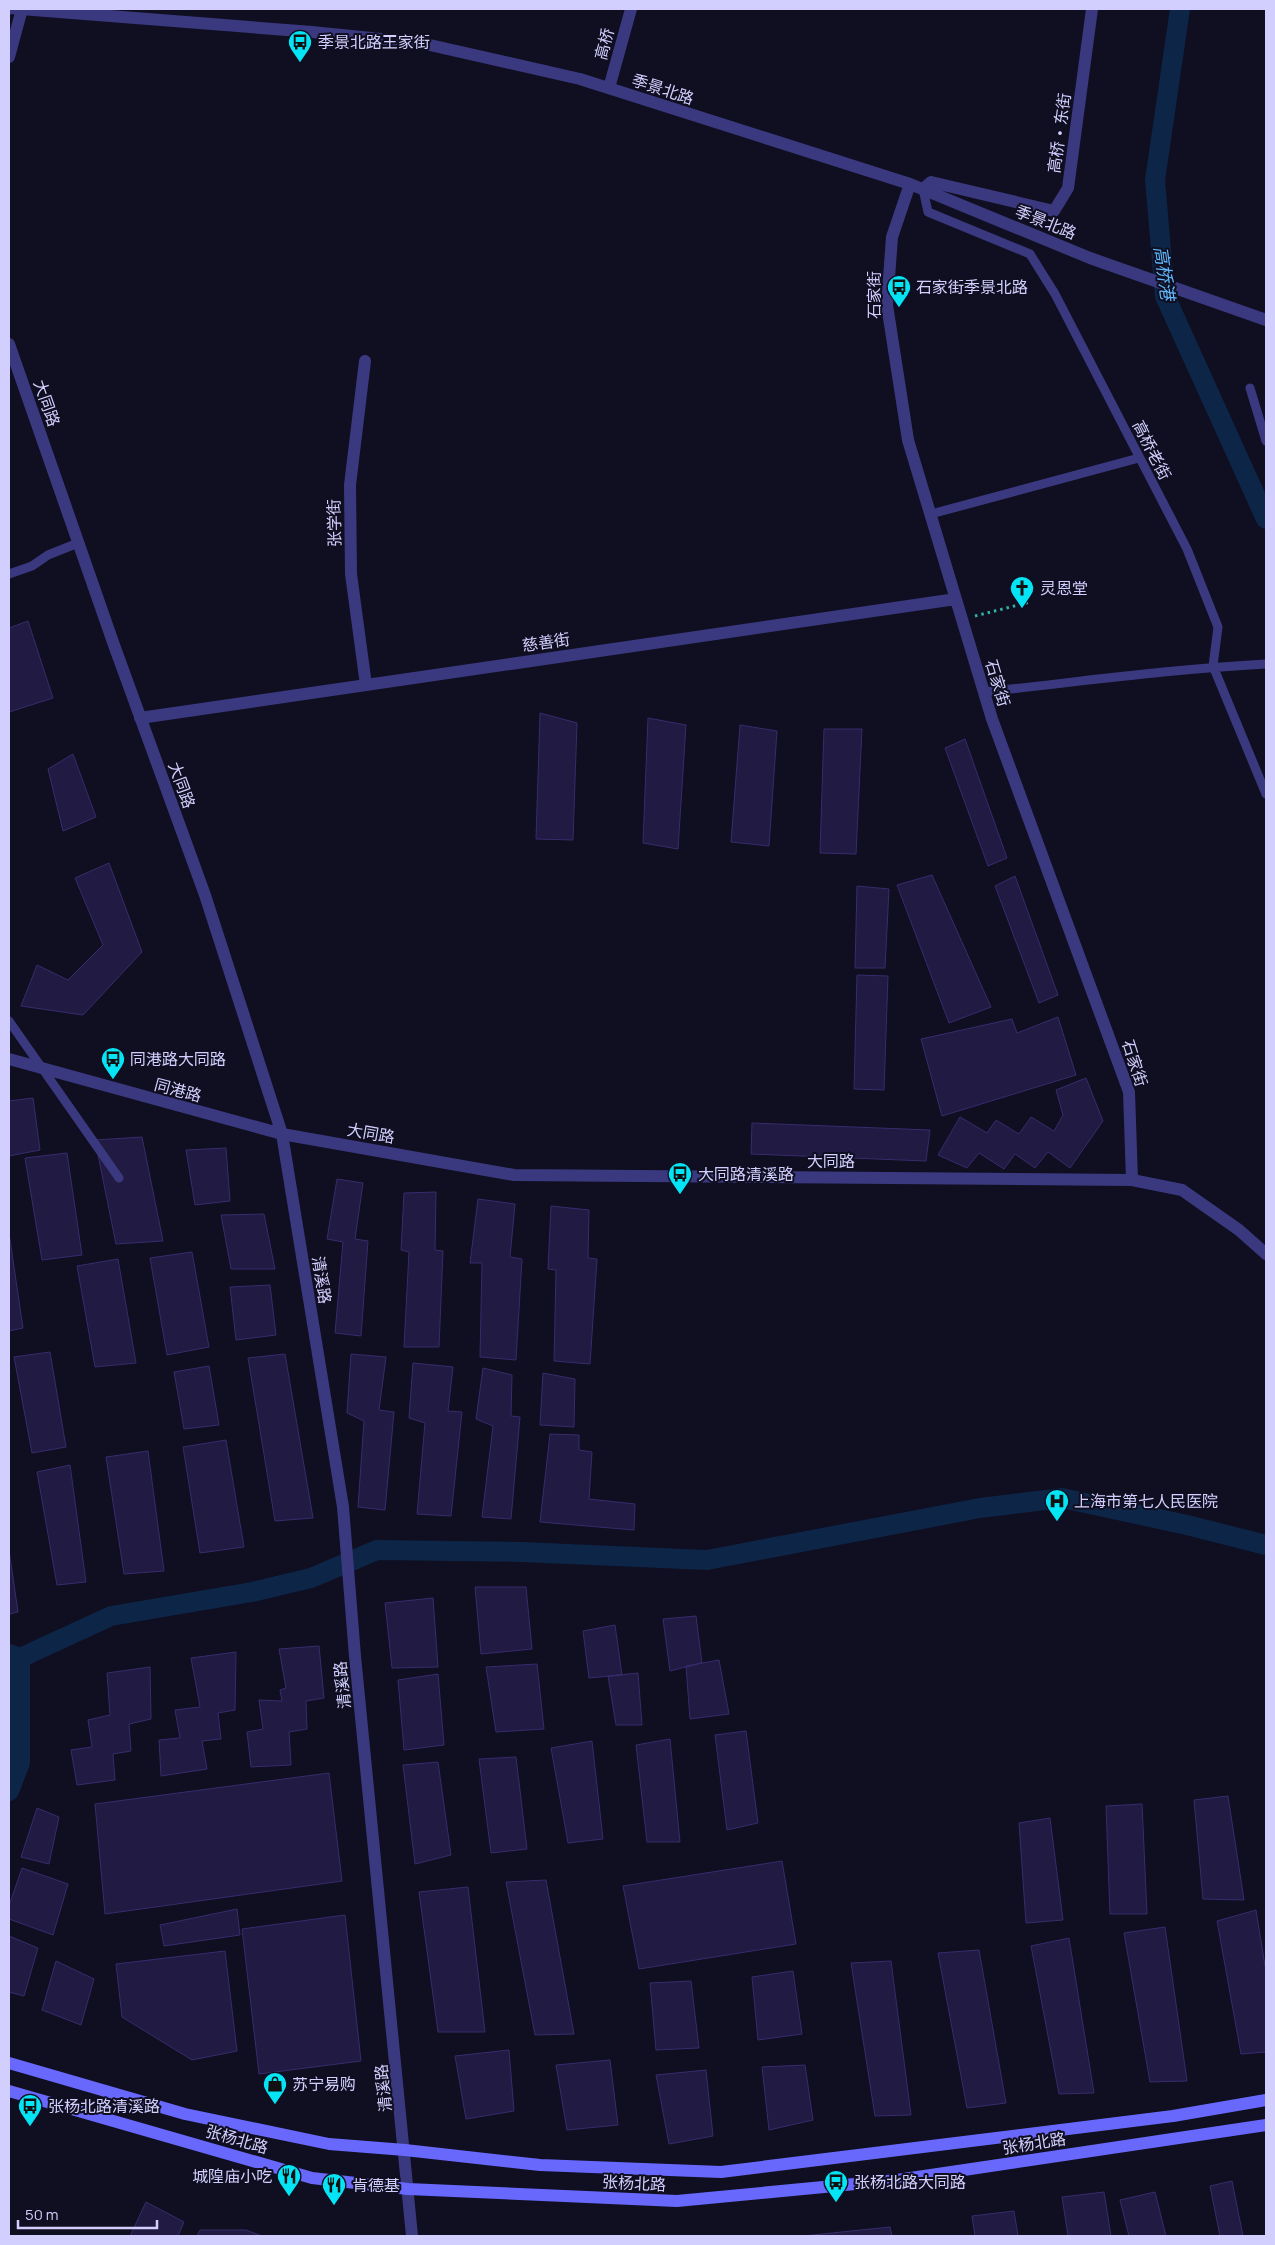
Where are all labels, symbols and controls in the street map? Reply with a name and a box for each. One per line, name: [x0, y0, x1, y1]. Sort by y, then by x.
street label: 高桥: [589, 26, 619, 62]
bus stop icon: 季景北路王家街: [287, 29, 313, 63]
place label: 季景北路王家街: [318, 31, 430, 53]
street label: 季景北路: [629, 69, 697, 109]
street label: 高桥 • 东街: [1042, 91, 1076, 175]
street label: 季景北路: [1012, 200, 1080, 244]
water label: 高桥港: [1149, 245, 1181, 304]
street label: 石家街: [863, 271, 885, 319]
bus stop icon: 石家街季景北路: [886, 274, 912, 308]
place label: 石家街季景北路: [916, 276, 1028, 298]
street label: 大同路: [29, 377, 65, 429]
street label: 高桥老街: [1128, 416, 1176, 484]
street label: 张学街: [323, 499, 345, 547]
church icon: 灵恩堂: [1009, 575, 1035, 609]
place label: 灵恩堂: [1040, 577, 1088, 599]
street label: 慈善街: [521, 628, 571, 656]
street label: 石家街: [980, 657, 1016, 709]
street label: 大同路: [163, 759, 201, 811]
street label: 石家街: [1117, 1037, 1153, 1089]
bus stop icon: 同港路大同路: [100, 1046, 126, 1080]
place label: 同港路大同路: [130, 1048, 226, 1070]
street label: 同港路: [152, 1073, 204, 1107]
street label: 大同路: [345, 1118, 397, 1148]
street label: 大同路: [807, 1150, 855, 1172]
bus stop icon: 大同路清溪路: [667, 1161, 693, 1195]
place label: 大同路清溪路: [698, 1163, 794, 1185]
street label: 清溪路: [307, 1255, 337, 1305]
hospital icon: 上海市第七人民医院: [1044, 1488, 1070, 1522]
place label: 上海市第七人民医院: [1074, 1490, 1218, 1512]
street label: 清溪路: [329, 1660, 355, 1710]
street label: 清溪路: [370, 2063, 396, 2113]
shop icon: 苏宁易购: [262, 2071, 288, 2105]
place label: 苏宁易购: [292, 2073, 356, 2095]
bus stop icon: 张杨北路清溪路: [17, 2093, 43, 2127]
place label: 张杨北路清溪路: [48, 2095, 160, 2117]
street label: 张杨北路: [203, 2120, 271, 2158]
street label: 张杨北路: [1001, 2127, 1067, 2159]
restaurant icon: 城隍庙小吃: [276, 2163, 302, 2197]
place label: 城隍庙小吃: [192, 2165, 272, 2187]
bus stop icon: 张杨北路大同路: [823, 2169, 849, 2203]
street label: 张杨北路: [601, 2170, 667, 2196]
place label: 张杨北路大同路: [854, 2171, 966, 2193]
restaurant icon: 肯德基: [321, 2172, 347, 2206]
place label: 肯德基: [352, 2174, 400, 2196]
scale bar: [18, 2198, 156, 2230]
text: 50 m: [25, 2204, 59, 2225]

